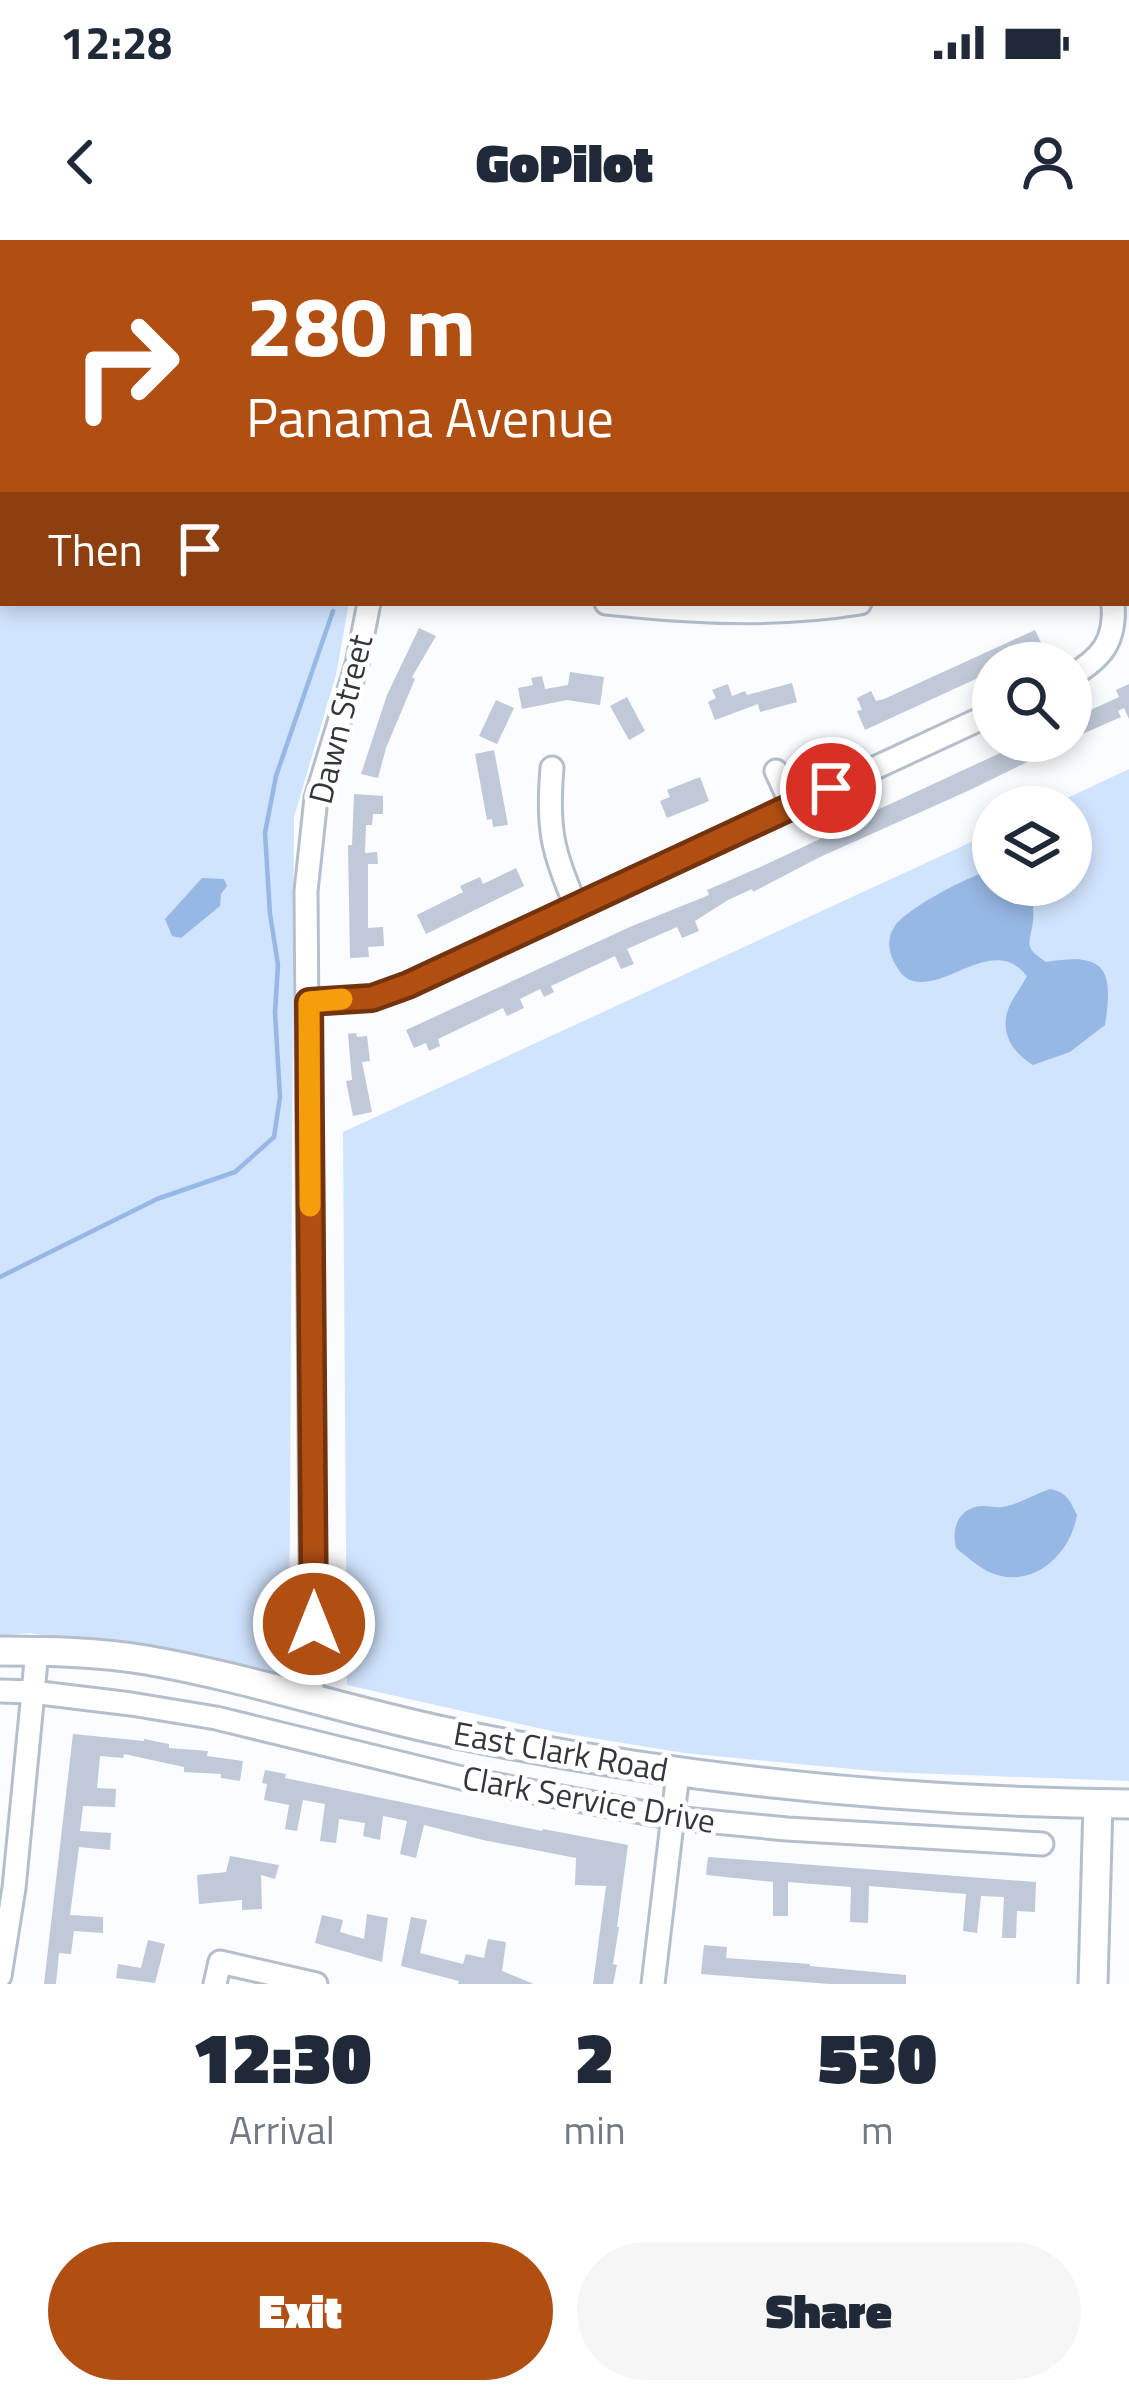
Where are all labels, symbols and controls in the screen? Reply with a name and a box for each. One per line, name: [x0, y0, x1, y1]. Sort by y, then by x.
text: 12:28: [60, 8, 172, 76]
text: GoPilot: [476, 121, 653, 203]
icon: back: [48, 129, 114, 195]
icon: person: [1015, 129, 1081, 195]
text: 280 m: [246, 261, 476, 389]
icon: right: [48, 288, 204, 444]
text: Panama Avenue: [246, 376, 614, 458]
text: Then: [48, 515, 143, 583]
icon: arrive: [167, 516, 233, 582]
street label: Dawn Street: [295, 629, 385, 809]
map controls: [972, 642, 1092, 906]
button: search: [972, 642, 1092, 762]
pin: [780, 737, 882, 839]
icon: arrive: [798, 755, 864, 821]
button: layers: [972, 786, 1092, 906]
position arrow: [251, 1561, 377, 1687]
street label: East Clark Road: [450, 1708, 672, 1794]
street label: Clark Service Drive: [459, 1752, 719, 1846]
text: 12:30: [192, 2001, 371, 2111]
text: 2: [575, 2001, 614, 2111]
text: 530: [818, 2001, 937, 2111]
text: Arrival: [229, 2100, 335, 2159]
text: min: [564, 2100, 626, 2159]
text: m: [861, 2100, 894, 2159]
button: Exit: [48, 2242, 553, 2380]
button: Share: [577, 2242, 1081, 2380]

